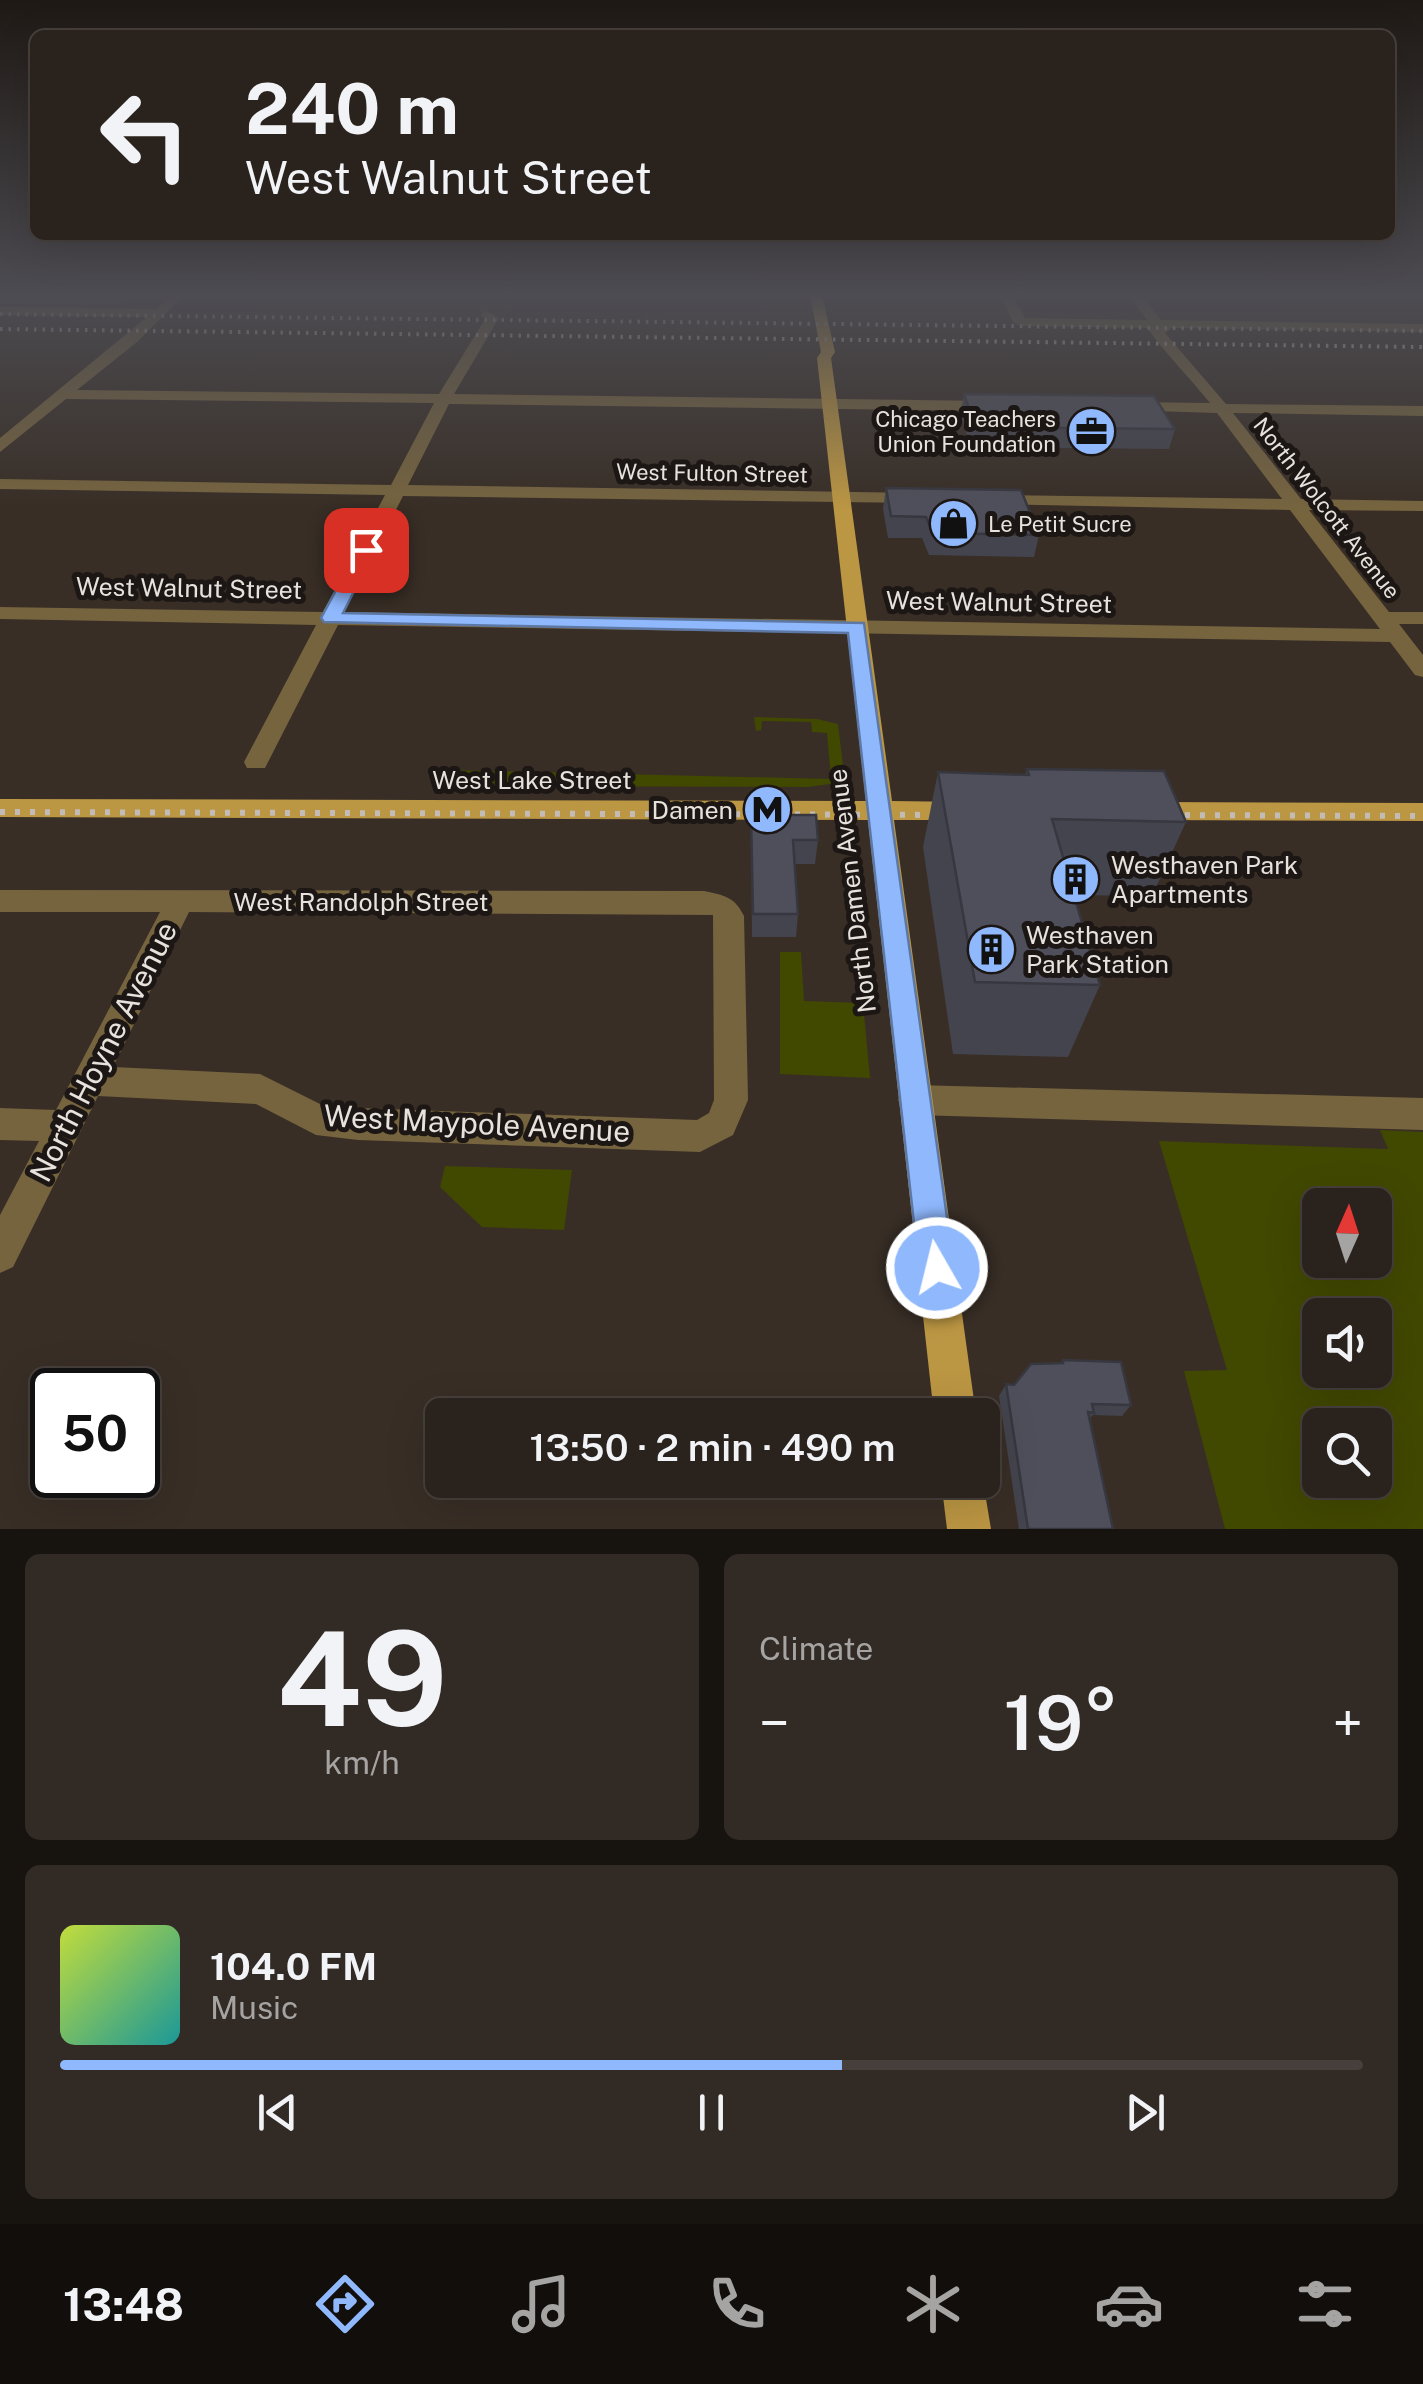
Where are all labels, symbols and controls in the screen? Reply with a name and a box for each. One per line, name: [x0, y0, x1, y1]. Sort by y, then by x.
text: 240 m: [245, 67, 459, 150]
icon: left: [80, 70, 210, 200]
text: West Walnut Street: [245, 151, 652, 204]
place label: Chicago Teachers Union Foundation: [875, 406, 1056, 457]
office icon: Chicago Teachers Union Foundation: [1065, 406, 1117, 458]
street label: North Wolcott Avenue: [1248, 412, 1406, 604]
street label: West Fulton Street: [616, 458, 808, 488]
shop icon: Le Petit Sucre: [927, 498, 979, 550]
pin: [324, 508, 409, 593]
place label: Le Petit Sucre: [988, 511, 1132, 537]
icon: arrive: [339, 523, 394, 578]
street label: West Walnut Street: [76, 571, 302, 605]
street label: West Walnut Street: [886, 585, 1112, 619]
street label: West Lake Street: [432, 765, 632, 795]
street label: North Damen Avenue: [822, 767, 882, 1015]
metro station icon: Damen: [742, 784, 794, 836]
place label: Damen: [652, 795, 733, 825]
place label: Westhaven Park Apartments: [1111, 850, 1298, 909]
building icon: Westhaven Park Apartments: [1050, 853, 1102, 905]
street label: West Randolph Street: [234, 887, 488, 917]
street label: North Hoyne Avenue: [22, 916, 184, 1188]
place label: Westhaven Park Station: [1026, 920, 1169, 979]
building icon: Westhaven Park Station: [965, 923, 1017, 975]
street label: West Maypole Avenue: [323, 1097, 631, 1149]
north arrow: [1302, 1188, 1392, 1278]
map controls: [1302, 1188, 1392, 1498]
position arrow: [885, 1216, 989, 1320]
button: sound: [1302, 1298, 1392, 1388]
speed limit sign: 50: [30, 1368, 160, 1498]
button: search: [1302, 1408, 1392, 1498]
text: 13:50 · 2 min · 490 m: [530, 1425, 895, 1470]
text: 49: [277, 1603, 447, 1755]
text: Climate: [759, 1630, 873, 1667]
text: 19°: [1004, 1679, 1118, 1767]
text: −: [759, 1691, 790, 1755]
text: +: [1332, 1691, 1363, 1755]
text: km/h: [324, 1744, 400, 1781]
text: 104.0 FM: [210, 1944, 377, 1989]
text: Music: [210, 1989, 298, 2026]
icon: previous: [250, 2085, 305, 2140]
icon: pause: [684, 2085, 739, 2140]
icon: next: [1118, 2085, 1173, 2140]
icon: directions: [310, 2269, 380, 2339]
icon: music: [506, 2269, 576, 2339]
icon: phone: [702, 2269, 772, 2339]
icon: climate: [898, 2269, 968, 2339]
icon: car: [1094, 2269, 1164, 2339]
icon: filters: [1290, 2269, 1360, 2339]
text: 13:48: [63, 2278, 184, 2331]

